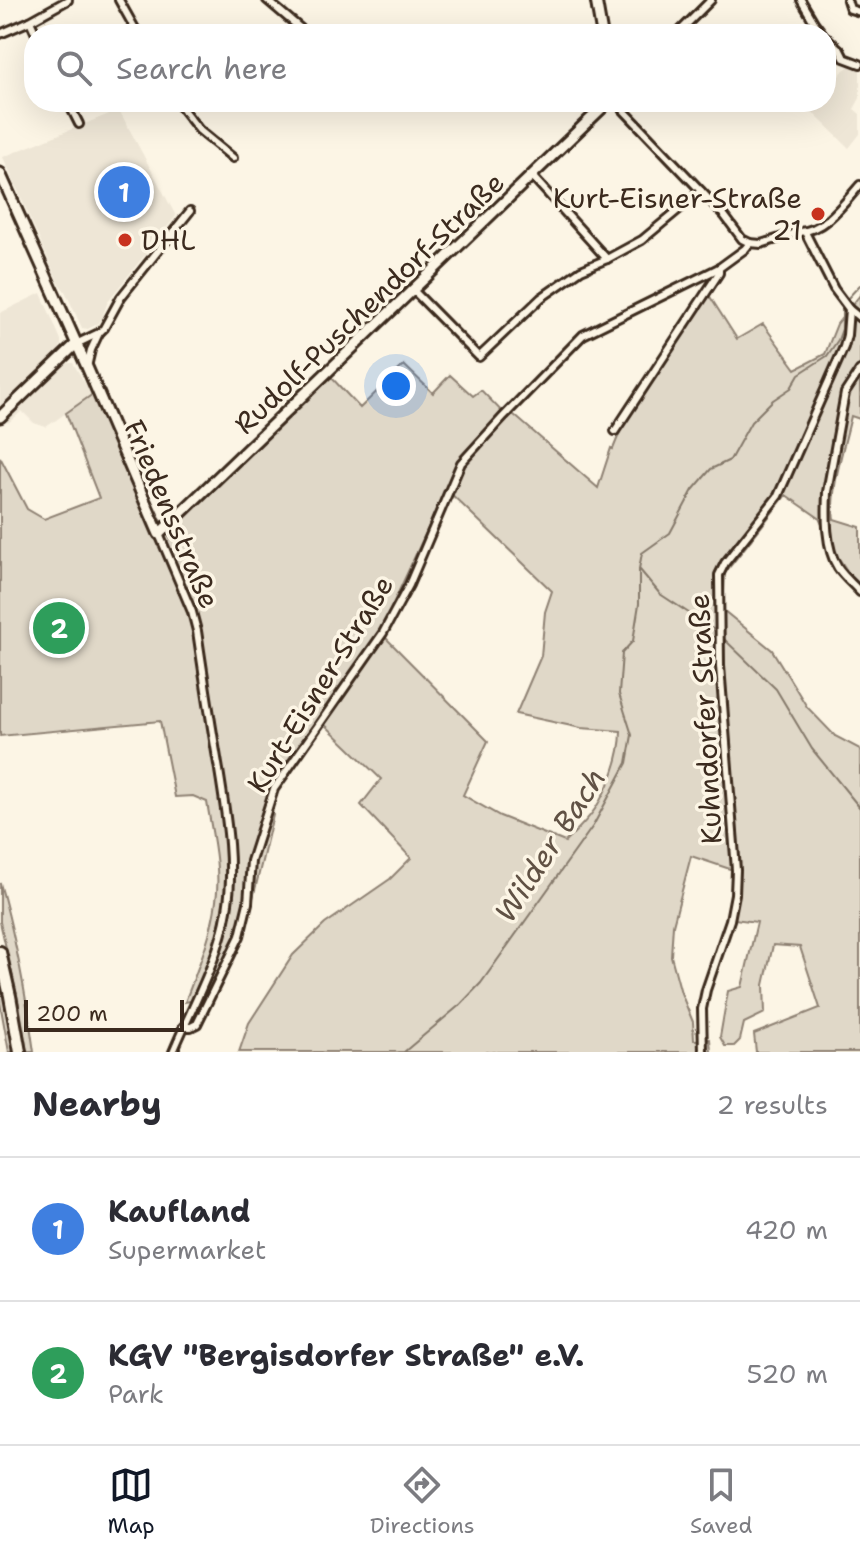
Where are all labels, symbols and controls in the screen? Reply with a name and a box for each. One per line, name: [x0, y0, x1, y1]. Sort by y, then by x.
search box: [24, 24, 836, 112]
icon: search: [52, 46, 96, 90]
text: Search here: [116, 48, 287, 89]
pin: 1: [98, 162, 150, 222]
street label: Rudolf-Puschendorf-Straße: [226, 164, 512, 442]
place label: Kurt-Eisner-Straße 21: [553, 179, 802, 249]
marker: Kurt-Eisner-Straße 21: [809, 205, 827, 223]
place label: DHL: [141, 221, 196, 259]
marker: DHL: [116, 231, 134, 249]
your location: [376, 366, 416, 406]
street label: Friedensstraße: [115, 414, 229, 614]
street label: Kurt-Eisner-Straße: [238, 568, 402, 800]
street label: Kuhndorfer Straße: [679, 593, 731, 845]
pin: 2: [33, 598, 85, 658]
water label: Wilder Bach: [485, 760, 615, 930]
scale bar: [24, 996, 184, 1032]
text: 200 m: [36, 999, 108, 1028]
text: Nearby: [32, 1081, 162, 1127]
text: 2 results: [716, 1087, 828, 1122]
text: Kaufland: [108, 1191, 251, 1232]
text: 1: [52, 1212, 64, 1247]
text: 420 m: [745, 1212, 828, 1247]
text: Supermarket: [108, 1232, 266, 1267]
text: KGV "Bergisdorfer Straße" e.V.: [108, 1335, 584, 1376]
text: 2: [49, 1356, 67, 1391]
text: 520 m: [747, 1356, 828, 1391]
text: Park: [108, 1376, 164, 1411]
tab: Map: [108, 1463, 155, 1540]
tab: Directions: [370, 1463, 475, 1540]
tab: Saved: [690, 1463, 752, 1540]

